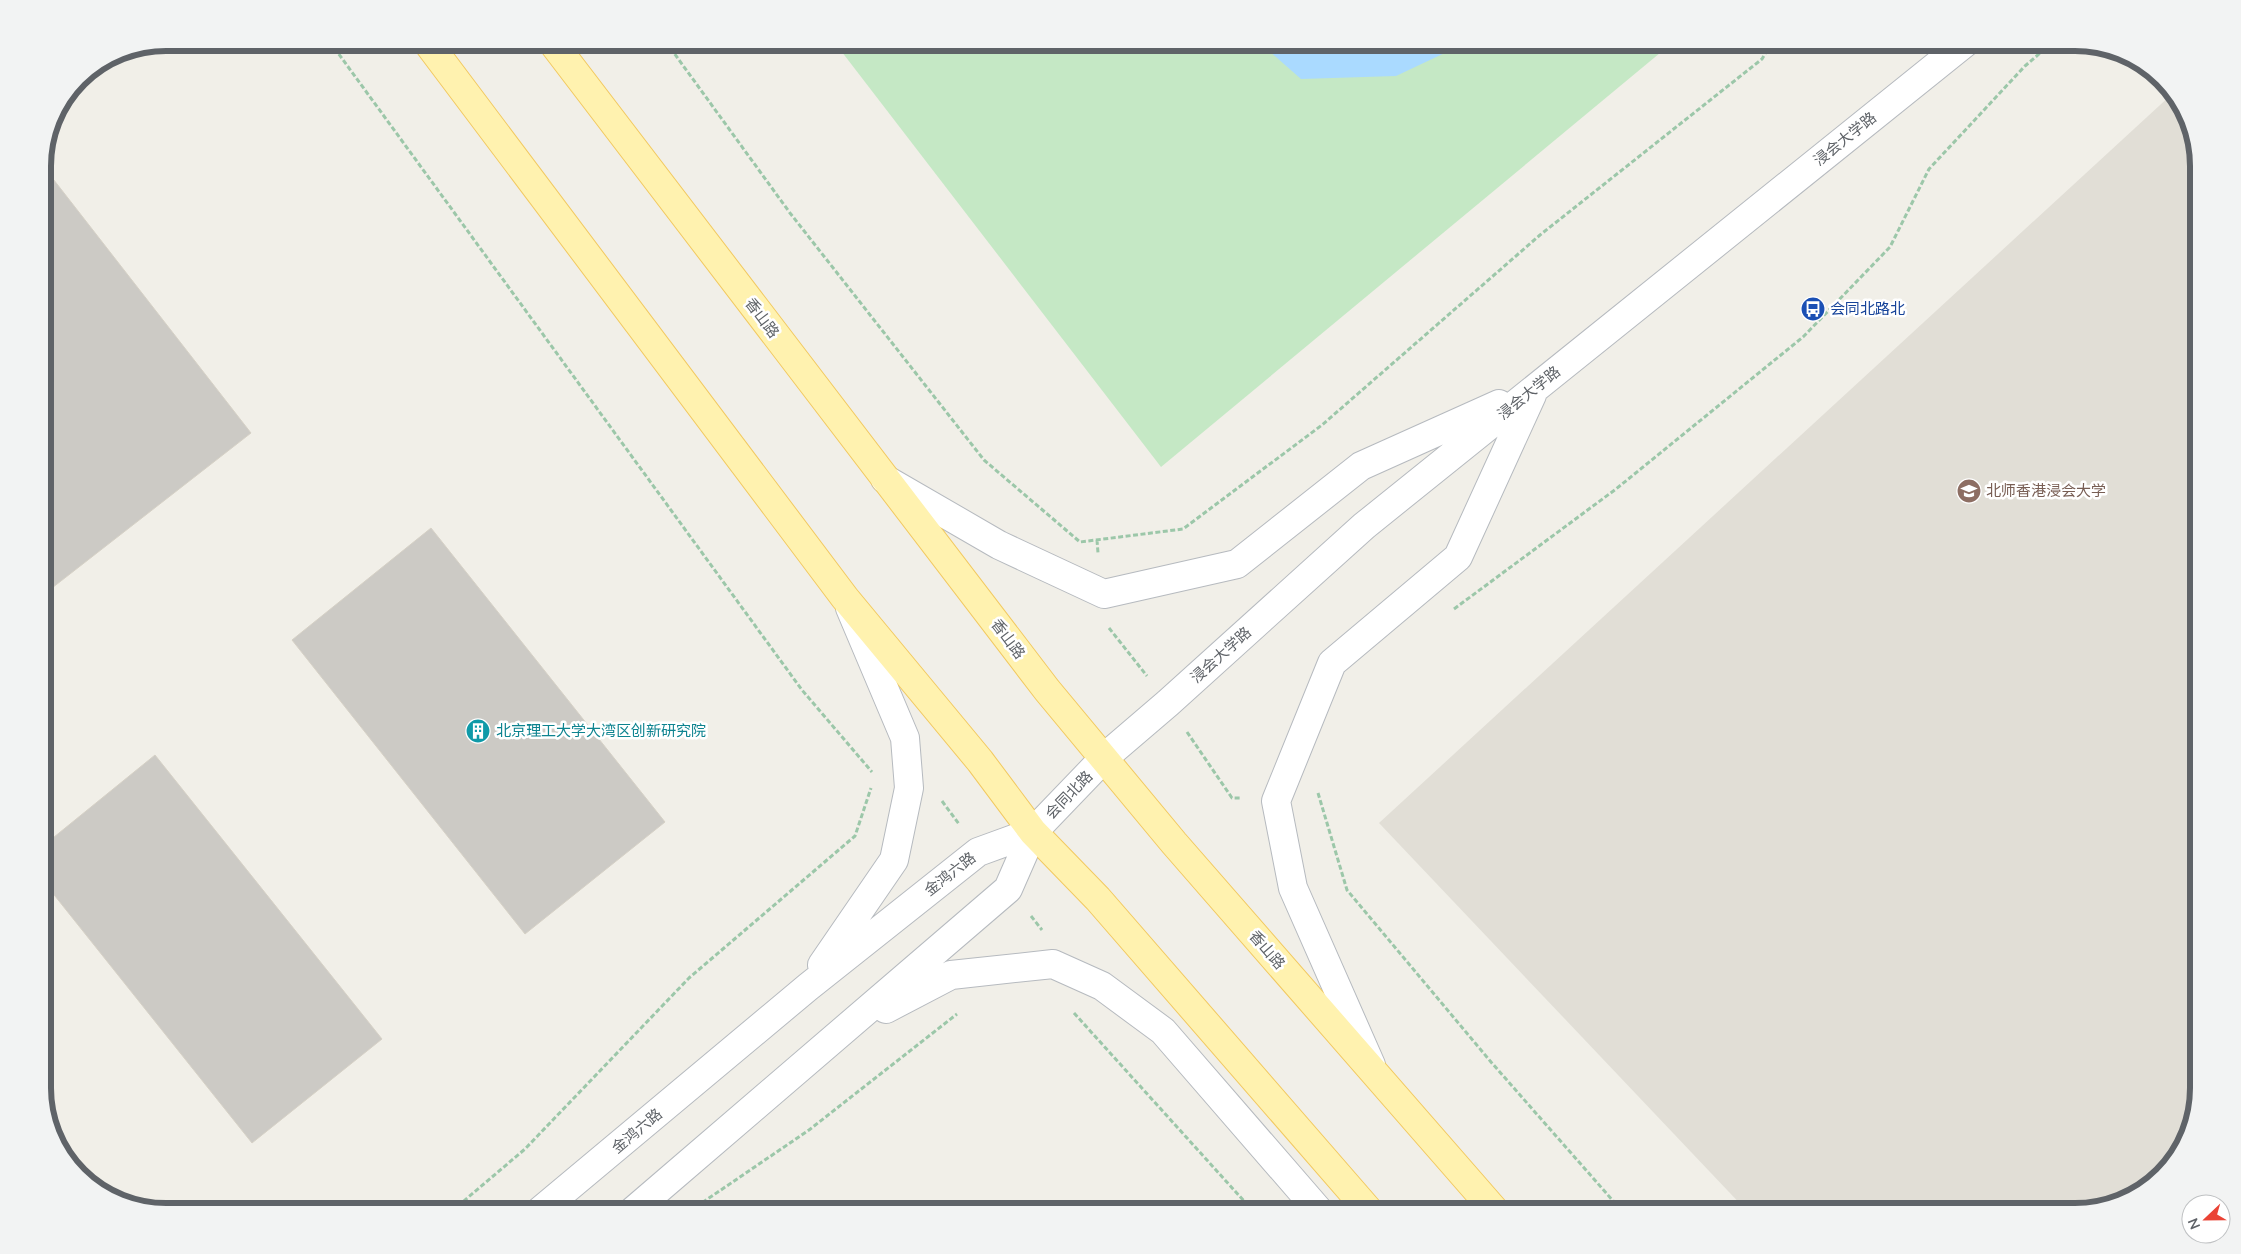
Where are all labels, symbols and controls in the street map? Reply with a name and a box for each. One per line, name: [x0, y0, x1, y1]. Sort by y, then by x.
street label: 浸会大学路: [1810, 108, 1880, 170]
street label: 香山路: [740, 294, 784, 342]
bus stop icon: 会同北路北: [1800, 296, 1826, 322]
place label: 会同北路北: [1830, 299, 1905, 319]
street label: 浸会大学路: [1494, 362, 1564, 424]
school or university icon: 北师香港浸会大学: [1956, 478, 1982, 504]
place label: 北师香港浸会大学: [1986, 481, 2106, 501]
street label: 香山路: [986, 615, 1030, 663]
street label: 浸会大学路: [1186, 622, 1256, 688]
building icon: 北京理工大学大湾区创新研究院: [465, 718, 491, 744]
place label: 北京理工大学大湾区创新研究院: [496, 721, 706, 741]
street label: 会同北路: [1041, 766, 1097, 824]
street label: 金鸿六路: [920, 848, 980, 900]
street label: 香山路: [1245, 926, 1289, 974]
street label: 金鸿六路: [608, 1104, 666, 1158]
north arrow: [2181, 1194, 2231, 1244]
text: N: [2184, 1215, 2205, 1232]

